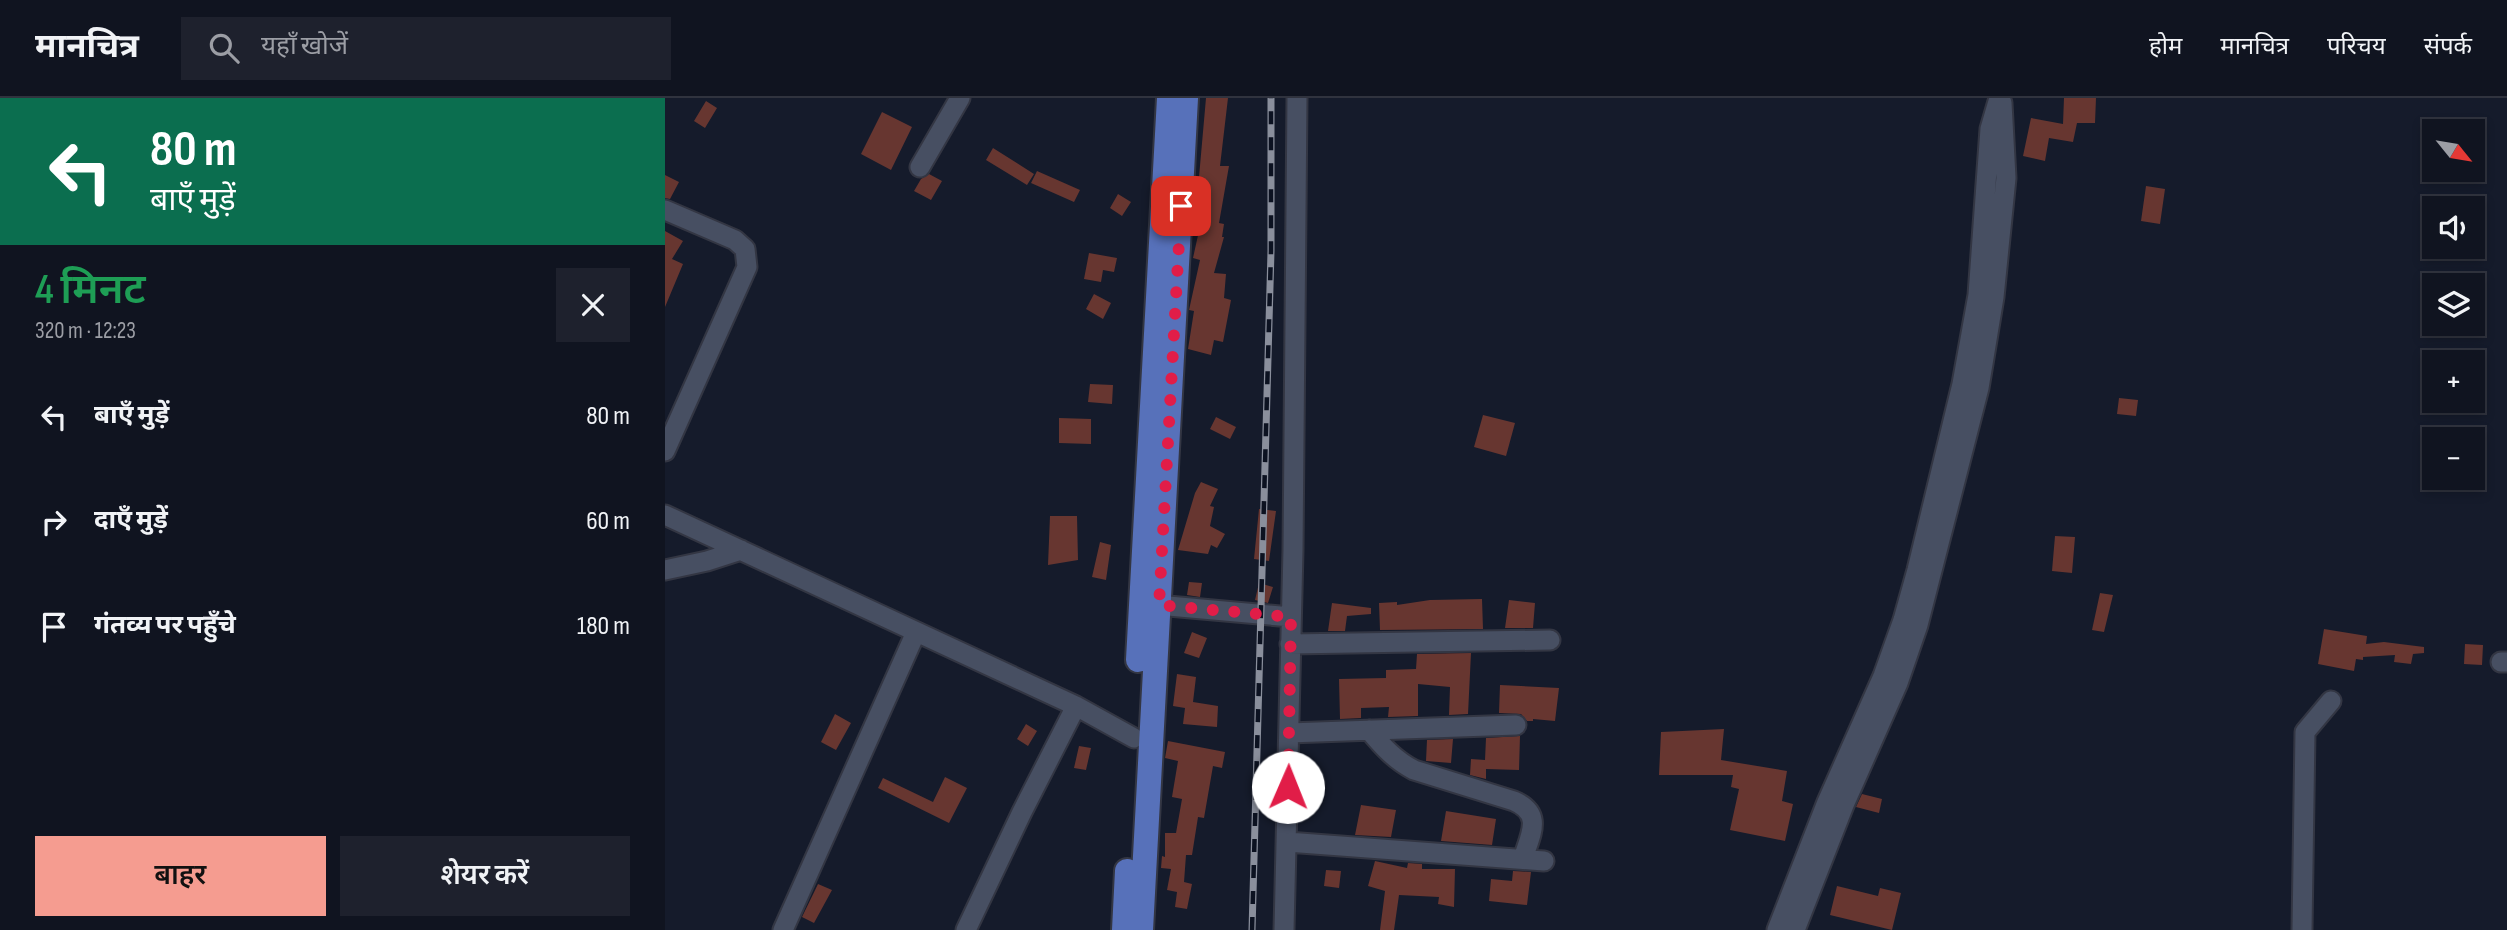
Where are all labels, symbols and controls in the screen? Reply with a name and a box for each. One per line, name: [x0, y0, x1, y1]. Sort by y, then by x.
search box: [181, 17, 671, 80]
text: मानचित्र: [35, 27, 139, 67]
icon: search: [205, 29, 243, 67]
text: यहाँ खोजें: [261, 31, 348, 62]
text: होम: [2149, 32, 2182, 61]
text: मानचित्र: [2220, 32, 2289, 61]
text: परिचय: [2327, 32, 2386, 61]
text: संपर्क: [2424, 32, 2472, 61]
north arrow: [2422, 119, 2485, 182]
map controls: [2422, 119, 2485, 490]
text: 80 m: [150, 121, 237, 180]
icon: left: [35, 126, 126, 217]
pin: [1151, 176, 1211, 236]
text: बाएँ मुड़ें: [150, 181, 236, 220]
icon: arrive: [1162, 187, 1200, 225]
button: sound: [2422, 196, 2485, 259]
text: 4 मिनट: [35, 265, 146, 316]
button: close: [556, 268, 630, 342]
button: layers: [2422, 273, 2485, 336]
text: 320 m · 12:23: [35, 317, 136, 345]
button: +: [2422, 350, 2485, 413]
icon: left: [35, 398, 73, 436]
text: बाएँ मुड़ें: [94, 400, 169, 431]
text: 80 m: [586, 401, 630, 432]
button: −: [2422, 427, 2485, 490]
icon: right: [35, 503, 73, 541]
text: दाएँ मुड़ें: [94, 505, 168, 536]
text: 60 m: [586, 506, 630, 537]
icon: arrive: [35, 608, 73, 646]
text: गंतव्य पर पहुँचे: [94, 610, 236, 641]
text: 180 m: [577, 611, 630, 642]
position arrow: [1251, 750, 1325, 824]
button: बाहर: [35, 836, 326, 916]
button: शेयर करें: [340, 836, 630, 916]

